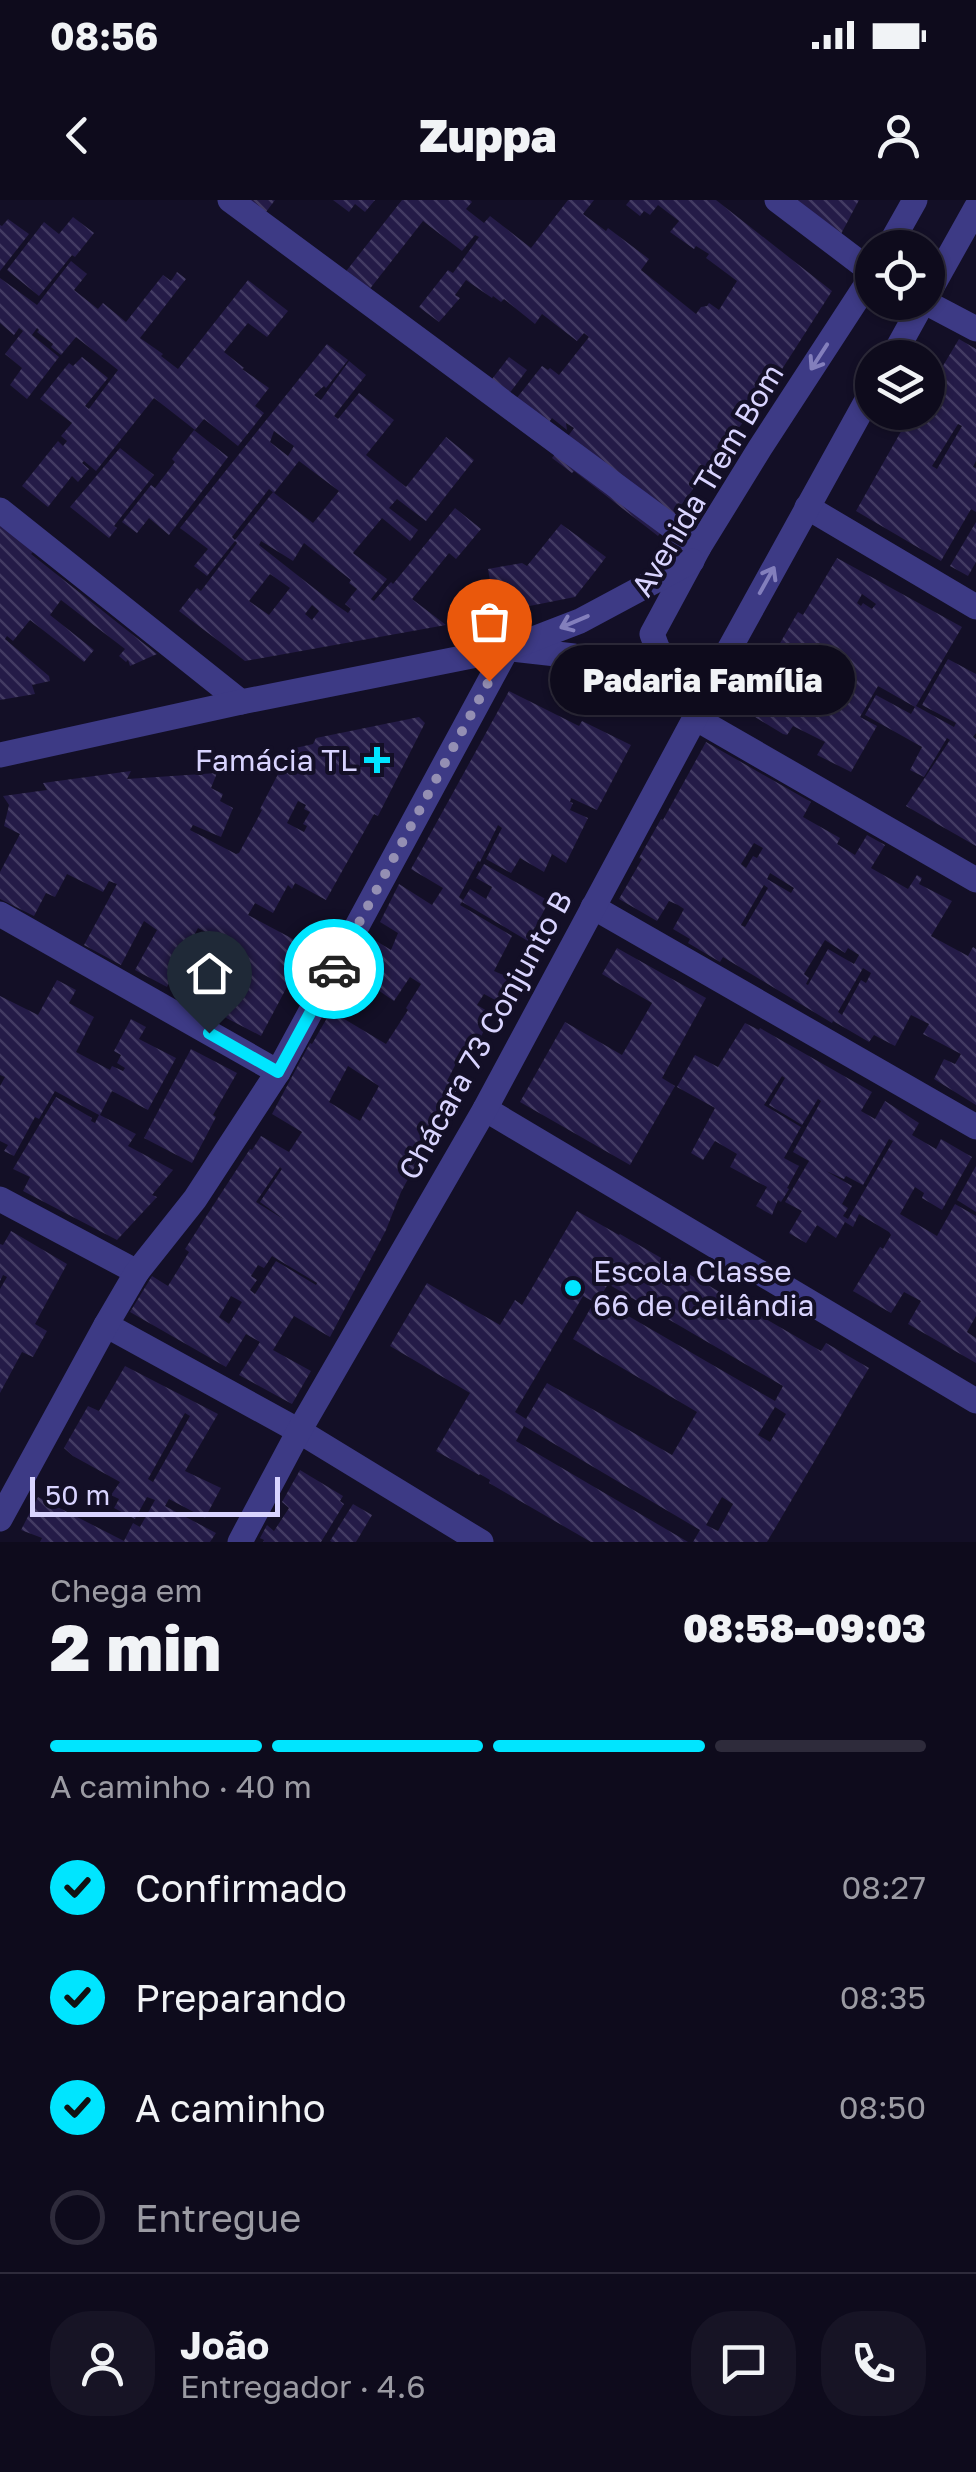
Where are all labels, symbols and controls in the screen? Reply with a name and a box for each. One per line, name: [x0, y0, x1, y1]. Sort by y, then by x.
text: 08:56: [50, 13, 159, 58]
icon: back: [50, 108, 105, 163]
text: Zuppa: [419, 108, 557, 162]
icon: person: [871, 108, 926, 163]
map controls: [855, 230, 945, 430]
button: locate: [855, 230, 945, 320]
button: layers: [855, 340, 945, 430]
one-way arrow: [809, 343, 830, 371]
street label: Avenida Trem Bom: [623, 357, 791, 603]
one-way arrow: [757, 566, 777, 596]
pin: [447, 579, 532, 682]
icon: bag: [462, 594, 517, 649]
one-way arrow: [559, 614, 590, 632]
callout: Padaria Família: [549, 646, 854, 716]
text: Padaria Família: [582, 661, 823, 699]
place label: Famácia TL: [195, 742, 357, 778]
marker: Famácia TL: [366, 749, 388, 771]
street label: Chácara 73 Conjunto B: [391, 884, 579, 1186]
courier: [284, 919, 384, 1019]
pin: [167, 931, 252, 1034]
icon: car: [307, 942, 362, 997]
icon: home: [182, 946, 237, 1001]
place label: Escola Classe 66 de Ceilândia: [593, 1253, 814, 1323]
marker: Escola Classe 66 de Ceilândia: [562, 1277, 584, 1299]
scale bar: [30, 1472, 280, 1516]
text: 50 m: [45, 1478, 110, 1511]
text: Chega em: [50, 1571, 203, 1609]
text: 08:58–09:03: [683, 1605, 926, 1650]
text: 2 min: [50, 1607, 221, 1685]
text: A caminho · 40 m: [50, 1767, 312, 1805]
icon: check: [50, 1860, 105, 1915]
text: Confirmado: [135, 1865, 347, 1910]
text: 08:27: [842, 1868, 926, 1906]
icon: check: [50, 1970, 105, 2025]
text: Preparando: [135, 1975, 347, 2020]
text: 08:35: [840, 1978, 926, 2016]
icon: check: [50, 2080, 105, 2135]
text: A caminho: [135, 2085, 326, 2130]
text: 08:50: [839, 2088, 926, 2126]
text: Entregue: [135, 2195, 301, 2240]
button: person: [50, 2311, 155, 2416]
button: chat: [691, 2311, 796, 2416]
button: phone: [821, 2311, 926, 2416]
text: João: [180, 2322, 269, 2367]
text: Entregador · 4.6: [180, 2367, 426, 2405]

